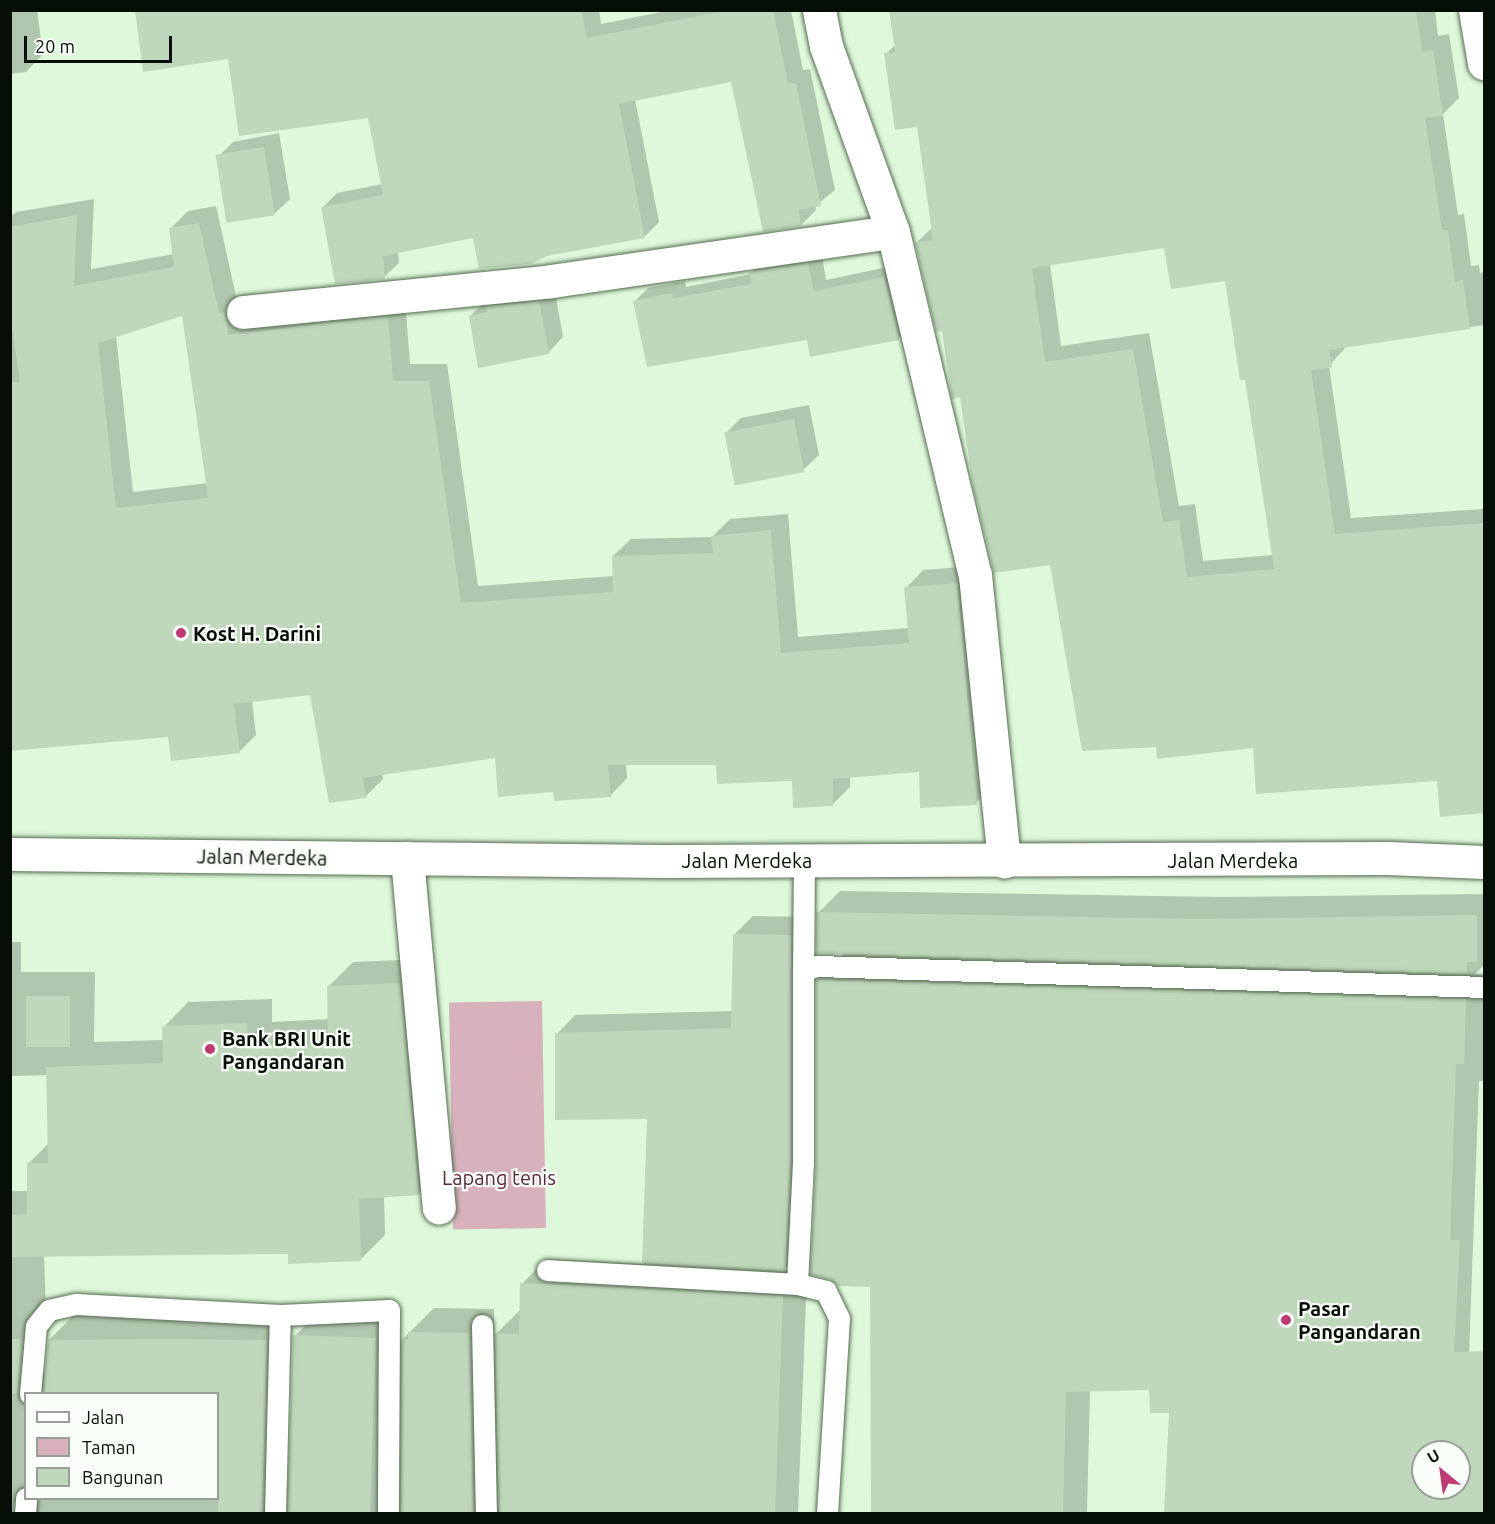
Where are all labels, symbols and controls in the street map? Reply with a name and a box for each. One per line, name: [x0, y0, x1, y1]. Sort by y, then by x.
scale bar: [27, 24, 176, 62]
text: 20 m: [35, 36, 75, 56]
place label: Kost H. Darini: [193, 621, 321, 645]
marker: Kost H. Darini: [174, 626, 188, 640]
street label: Jalan Merdeka: [196, 844, 328, 870]
street label: Jalan Merdeka: [682, 848, 812, 872]
street label: Jalan Merdeka: [1168, 848, 1298, 872]
place label: Bank BRI Unit Pangandaran: [222, 1026, 351, 1073]
marker: Bank BRI Unit Pangandaran: [203, 1042, 217, 1056]
park label: Lapang tenis: [442, 1165, 556, 1189]
place label: Pasar Pangandaran: [1298, 1296, 1421, 1343]
marker: Pasar Pangandaran: [1279, 1313, 1293, 1327]
legend: [24, 1392, 219, 1500]
text: Jalan: [82, 1407, 124, 1427]
text: Taman: [82, 1437, 136, 1457]
north arrow: [1411, 1440, 1471, 1500]
text: U: [1424, 1445, 1443, 1467]
text: Bangunan: [82, 1467, 163, 1487]

